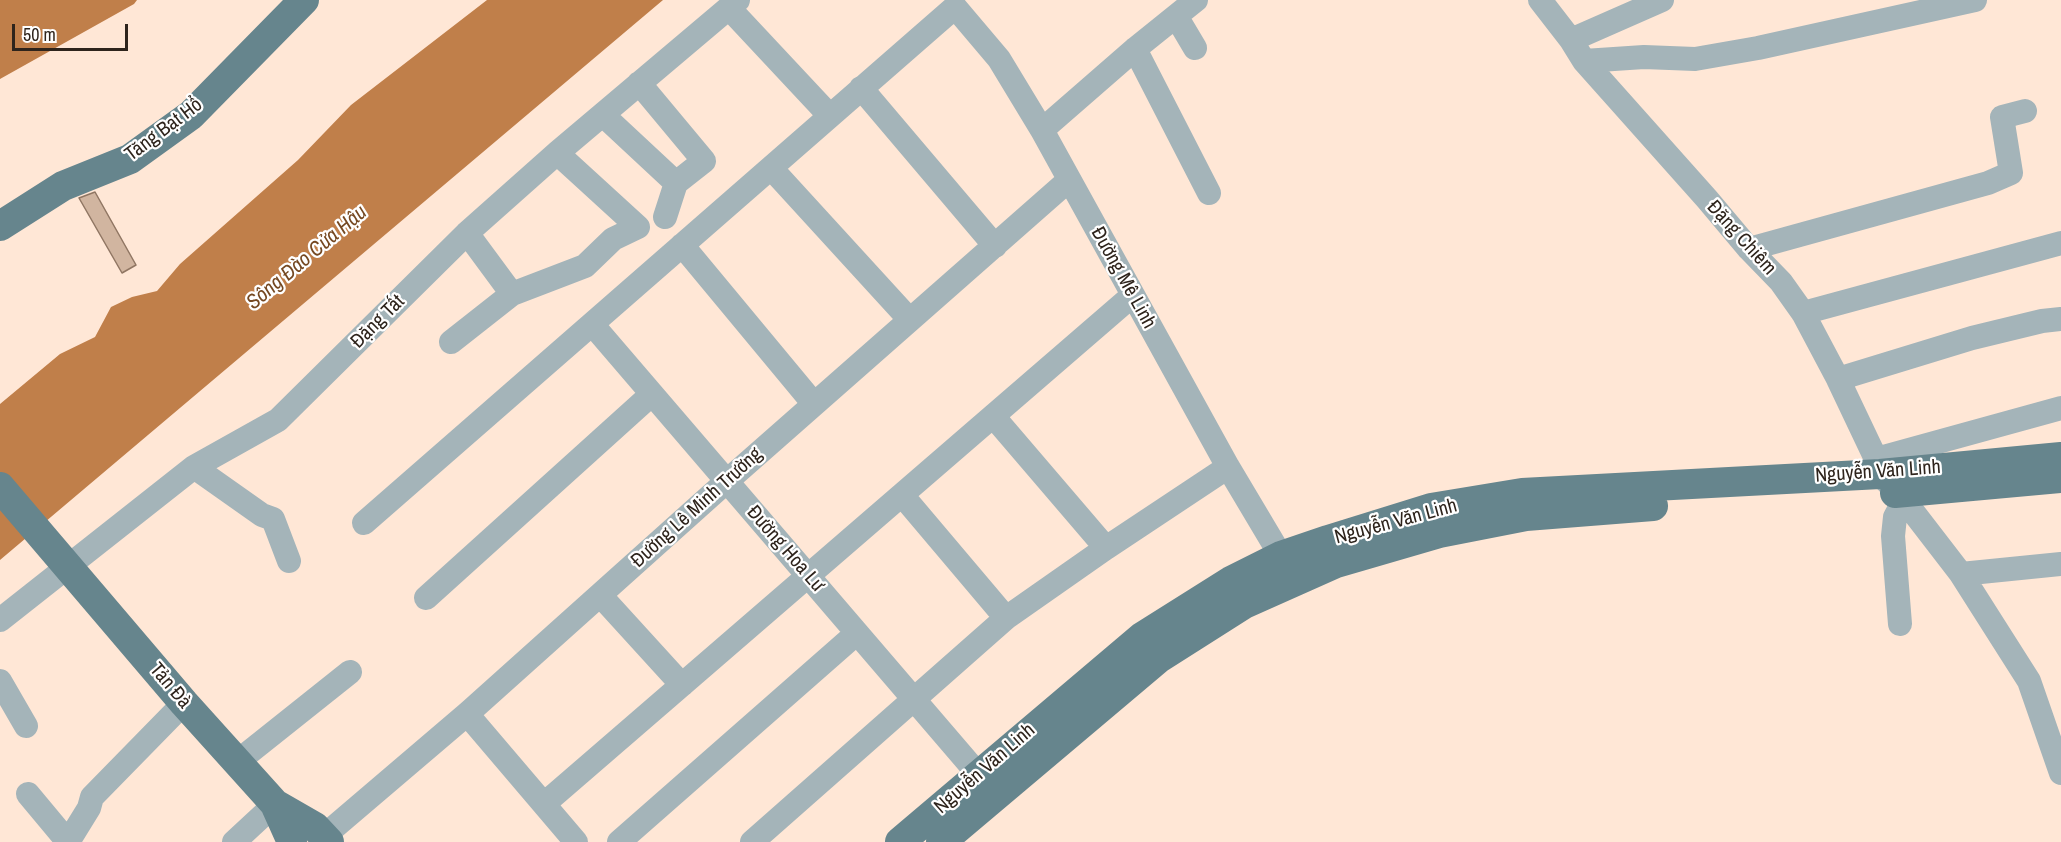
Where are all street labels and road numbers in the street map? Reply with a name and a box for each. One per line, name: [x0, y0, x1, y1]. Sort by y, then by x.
street label: Tăng Bạt Hổ: [121, 93, 207, 167]
street label: Đặng Chiêm: [1701, 196, 1781, 280]
street label: Đường Mê Linh: [1085, 223, 1161, 333]
street label: Đặng Tất: [346, 290, 410, 354]
street label: Đường Lê Minh Trường: [627, 443, 767, 573]
street label: Nguyễn Văn Linh: [1815, 456, 1941, 488]
street label: Nguyễn Văn Linh: [1332, 494, 1460, 550]
street label: Đường Hoa Lư: [741, 501, 829, 597]
street label: Tản Đà: [144, 658, 196, 714]
street label: Nguyễn Văn Linh: [930, 719, 1040, 819]

